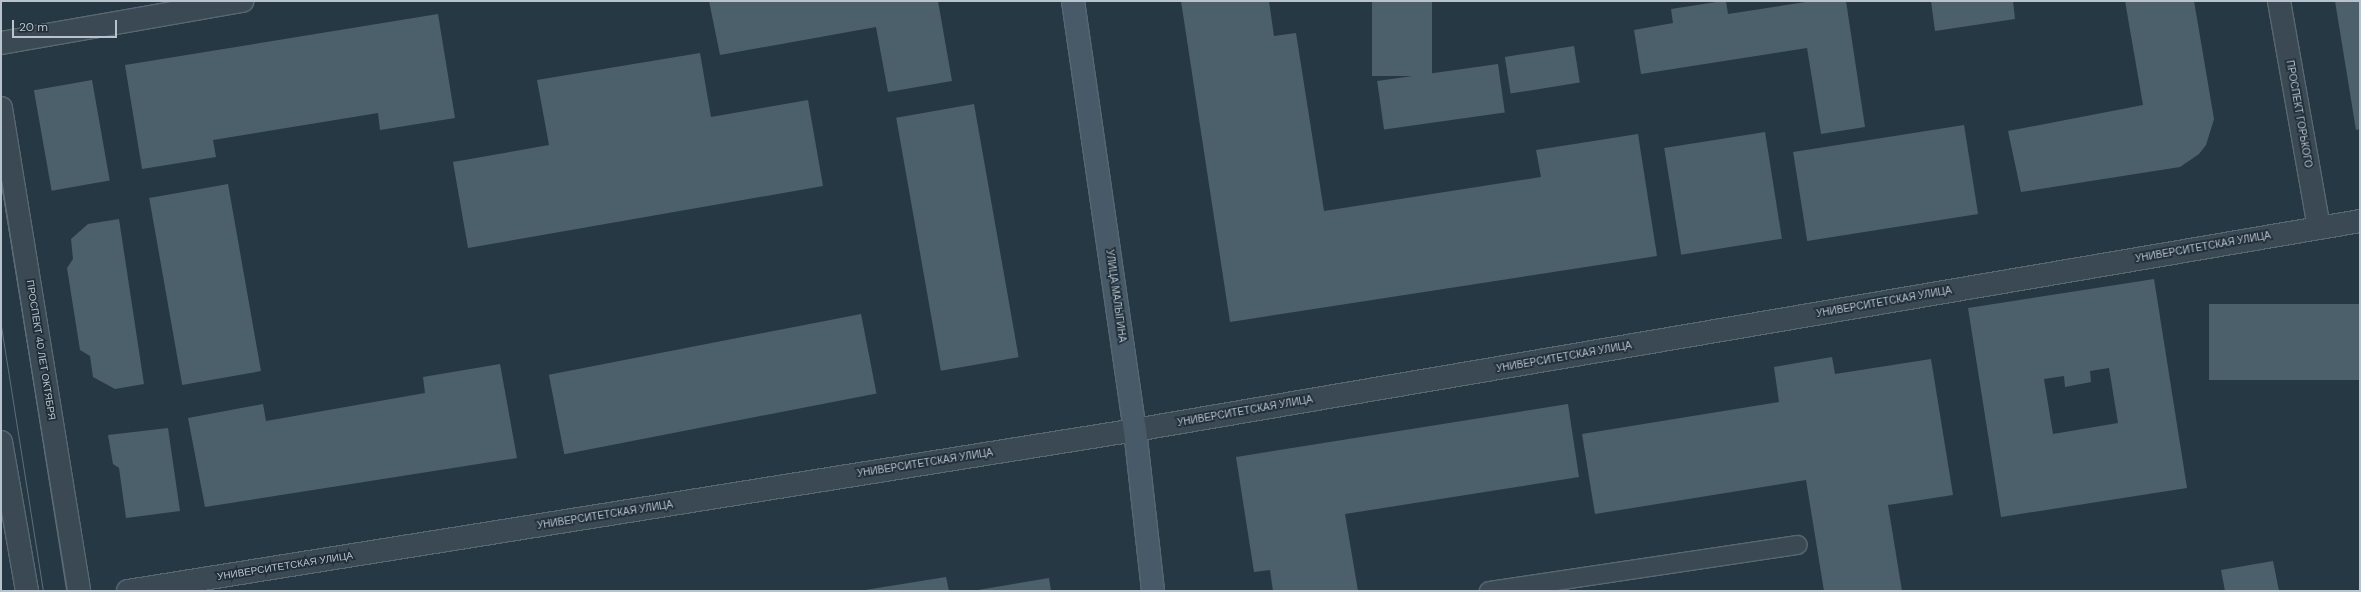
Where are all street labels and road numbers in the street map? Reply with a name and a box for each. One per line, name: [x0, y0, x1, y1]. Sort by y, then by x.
street label: ПРОСПЕКТ ГОРЬКОГО: [2284, 59, 2314, 169]
street label: УНИВЕРСИТЕТСКАЯ УЛИЦА: [2134, 229, 2272, 265]
street label: УЛИЦА МАЛЫГИНА: [1104, 249, 1128, 343]
street label: ПРОСПЕКТ 40 ЛЕТ ОКТЯБРЯ: [24, 279, 58, 421]
street label: УНИВЕРСИТЕТСКАЯ УЛИЦА: [1815, 284, 1953, 320]
street label: УНИВЕРСИТЕТСКАЯ УЛИЦА: [1495, 339, 1633, 375]
street label: УНИВЕРСИТЕТСКАЯ УЛИЦА: [1176, 393, 1314, 429]
street label: УНИВЕРСИТЕТСКАЯ УЛИЦА: [856, 446, 994, 480]
street label: УНИВЕРСИТЕТСКАЯ УЛИЦА: [536, 498, 674, 532]
street label: УНИВЕРСИТЕТСКАЯ УЛИЦА: [216, 549, 354, 583]

